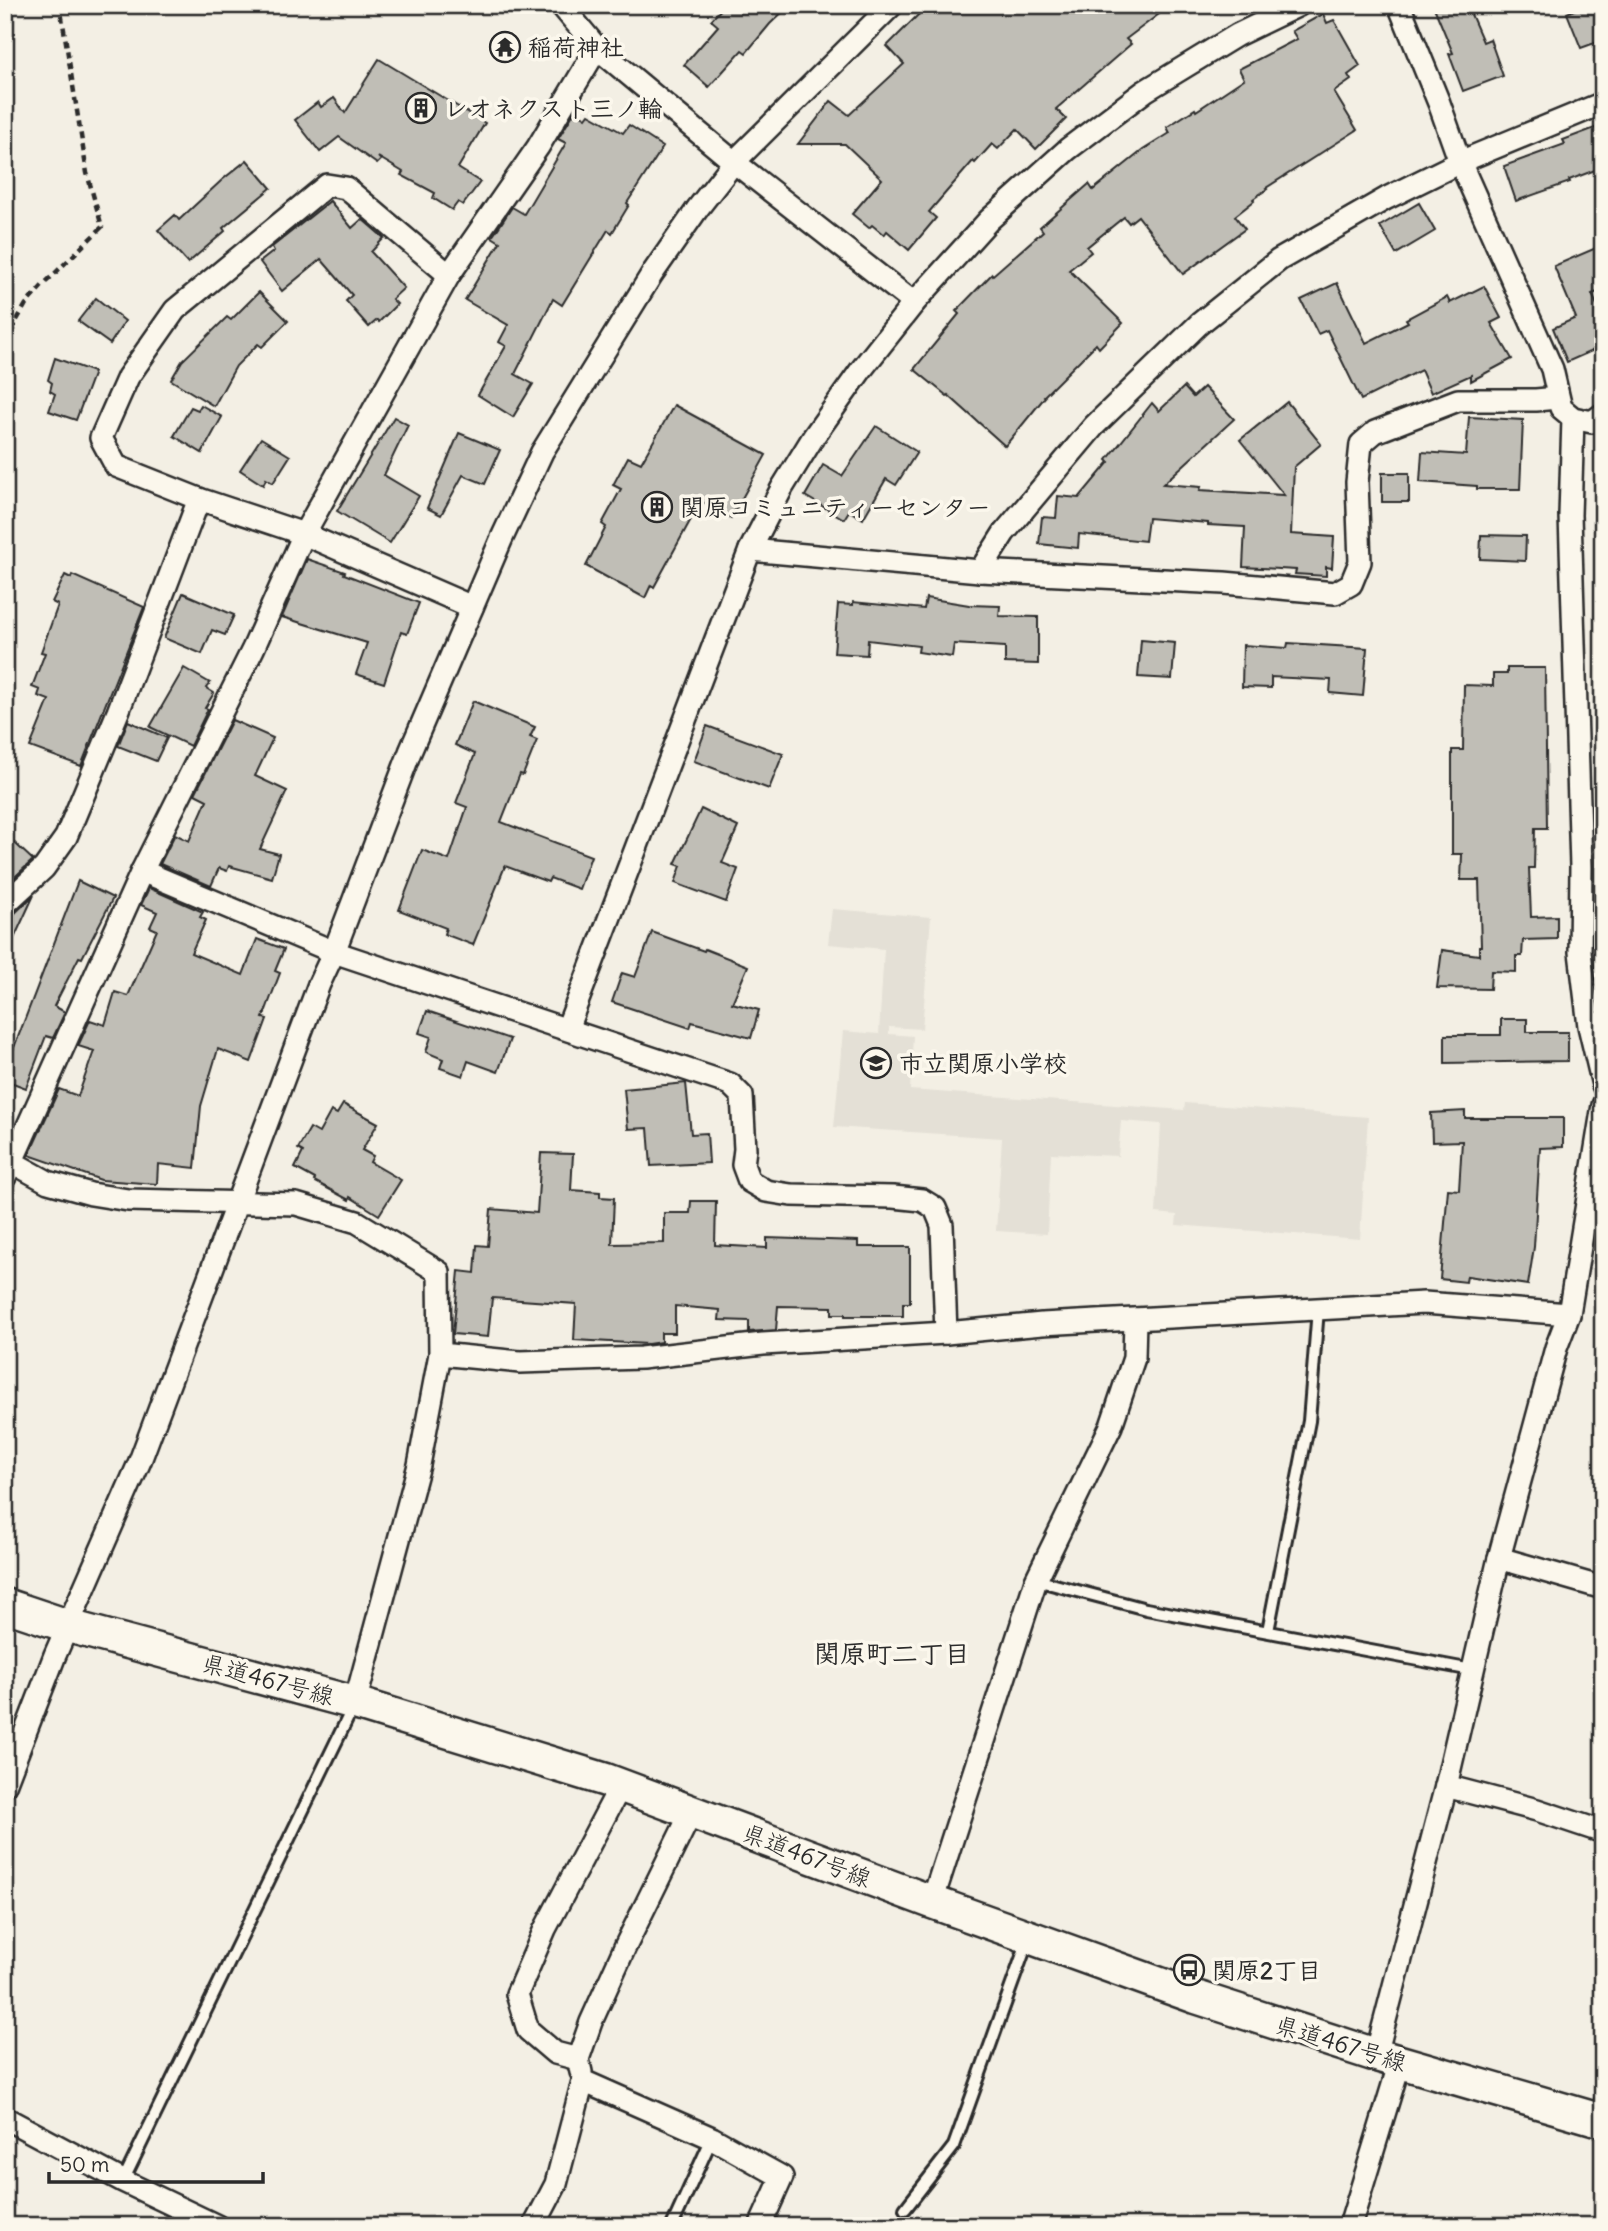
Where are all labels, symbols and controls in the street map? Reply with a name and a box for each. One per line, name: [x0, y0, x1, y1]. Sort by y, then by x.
temple icon: 稲荷神社: [488, 30, 522, 64]
place label: 稲荷神社: [528, 32, 624, 62]
building icon: レオネクスト三ノ輪: [404, 91, 438, 125]
place label: レオネクスト三ノ輪: [444, 93, 663, 123]
building icon: 関原コミュニティーセンター: [640, 490, 674, 524]
place label: 関原コミュニティーセンター: [680, 492, 991, 522]
school or university icon: 市立関原小学校: [859, 1046, 893, 1080]
place label: 市立関原小学校: [899, 1048, 1067, 1078]
district label: 関原町二丁目: [814, 1637, 970, 1670]
street label: 県道467号線: [199, 1647, 337, 1711]
street label: 県道467号線: [738, 1817, 876, 1893]
bus stop icon: 関原2丁目: [1172, 1953, 1206, 1987]
place label: 関原2丁目: [1212, 1955, 1321, 1985]
street label: 県道467号線: [1272, 2009, 1410, 2077]
scale bar: [49, 2140, 262, 2184]
text: 50 m: [60, 2151, 109, 2178]

